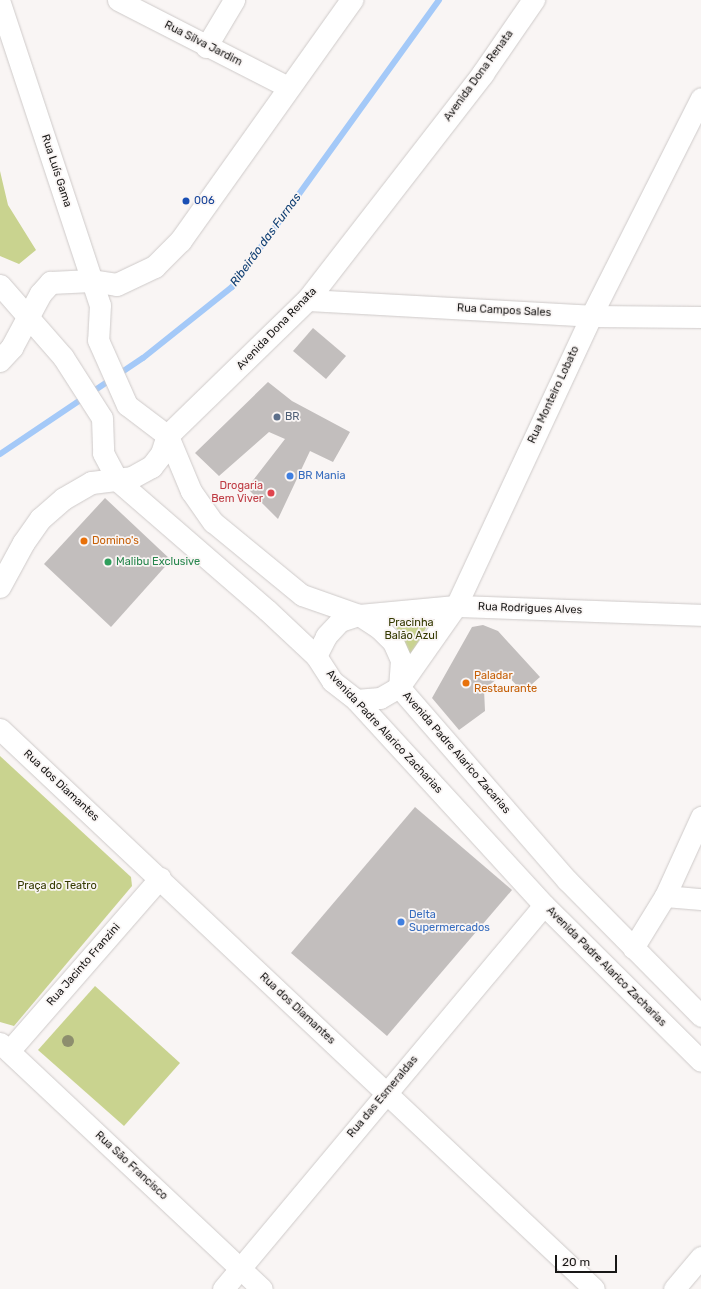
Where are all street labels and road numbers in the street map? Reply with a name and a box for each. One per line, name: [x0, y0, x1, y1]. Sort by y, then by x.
street label: Rua Silva Jardim: [162, 19, 244, 69]
street label: Avenida Dona Renata: [442, 28, 516, 124]
street label: Rua Luís Gama: [38, 133, 74, 209]
street label: Avenida Dona Renata: [234, 285, 320, 373]
street label: Rua Campos Sales: [457, 302, 551, 320]
street label: Rua Monteiro Lobato: [526, 344, 582, 446]
street label: Rua Rodrigues Alves: [477, 601, 583, 617]
street label: Avenida Padre Alarico Zacharias: [323, 667, 445, 797]
street label: Avenida Padre Alarico Zacarias: [399, 689, 513, 817]
street label: Rua dos Diamantes: [20, 748, 102, 824]
street label: Avenida Padre Alarico Zacharias: [543, 904, 669, 1030]
street label: Rua Jacinto Franzini: [45, 921, 123, 1009]
street label: Rua dos Diamantes: [256, 971, 338, 1047]
street label: Rua das Esmeraldas: [345, 1053, 421, 1141]
street label: Rua São Francisco: [92, 1129, 170, 1203]

